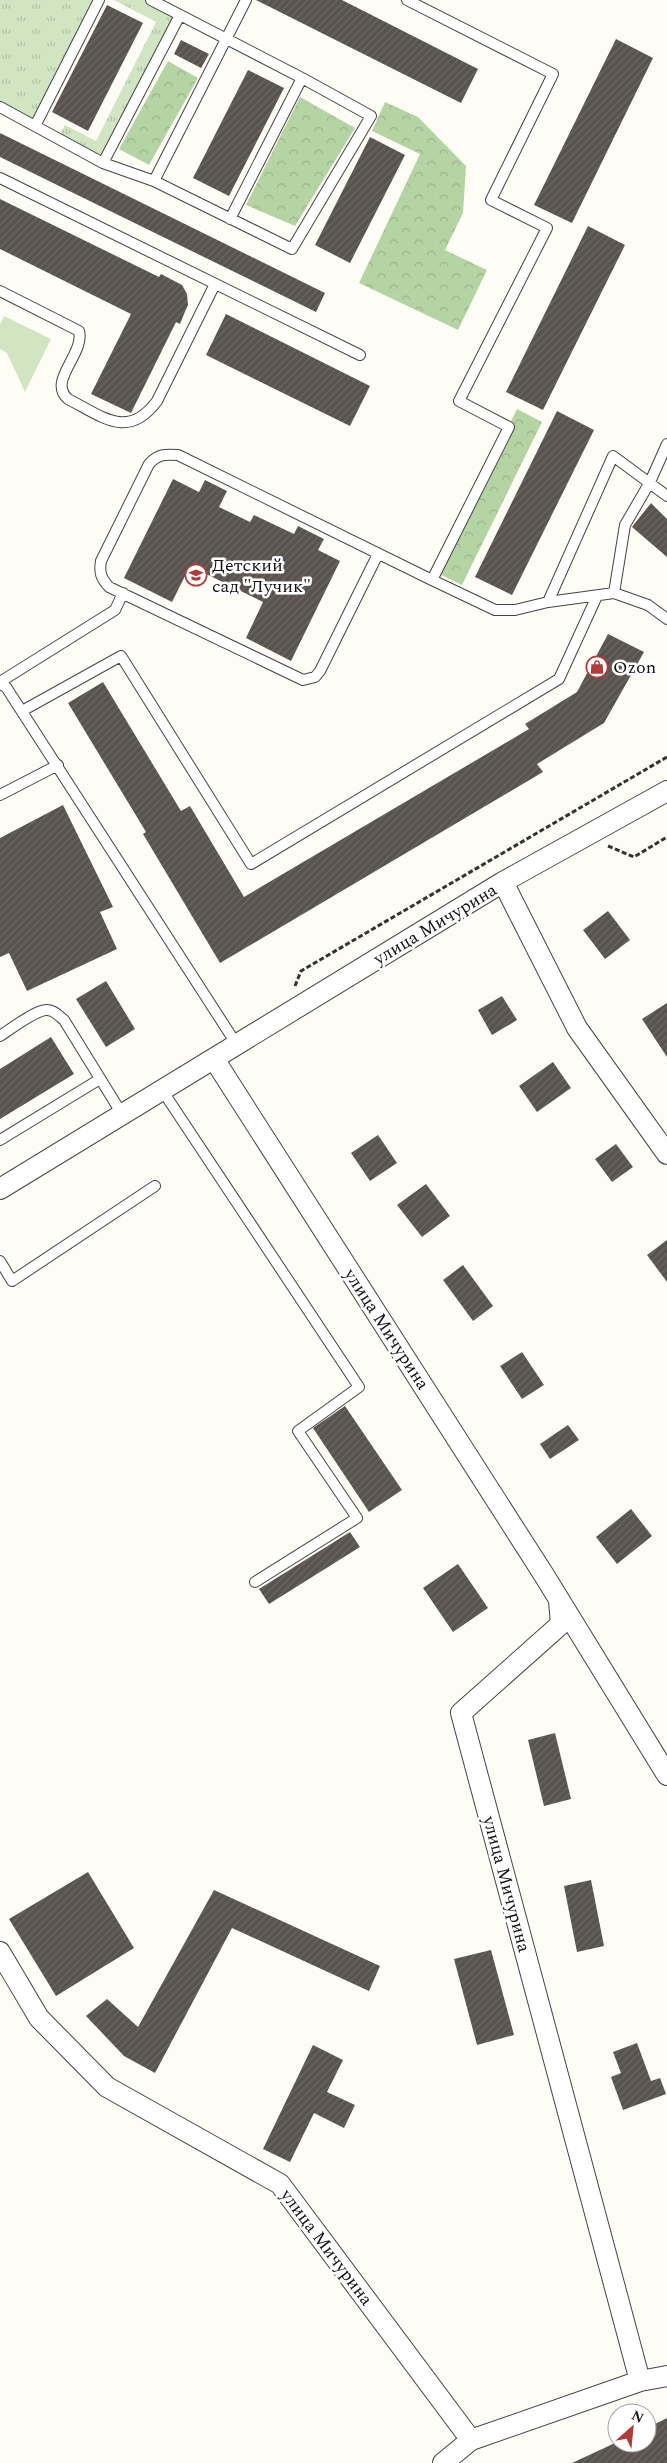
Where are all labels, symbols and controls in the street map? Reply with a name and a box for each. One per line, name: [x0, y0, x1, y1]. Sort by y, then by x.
place label: Детский сад "Лучик": [212, 552, 311, 600]
school or university icon: Детский сад "Лучик": [184, 563, 208, 587]
place label: Ozon: [613, 654, 656, 681]
shop icon: Ozon: [585, 655, 609, 679]
street label: улица Мичурина: [367, 877, 502, 973]
street label: улица Мичурина: [337, 1262, 436, 1396]
street label: улица Мичурина: [475, 1812, 538, 1955]
street label: улица Мичурина: [273, 2182, 380, 2311]
north arrow: [607, 2403, 657, 2453]
text: N: [628, 2405, 648, 2429]

